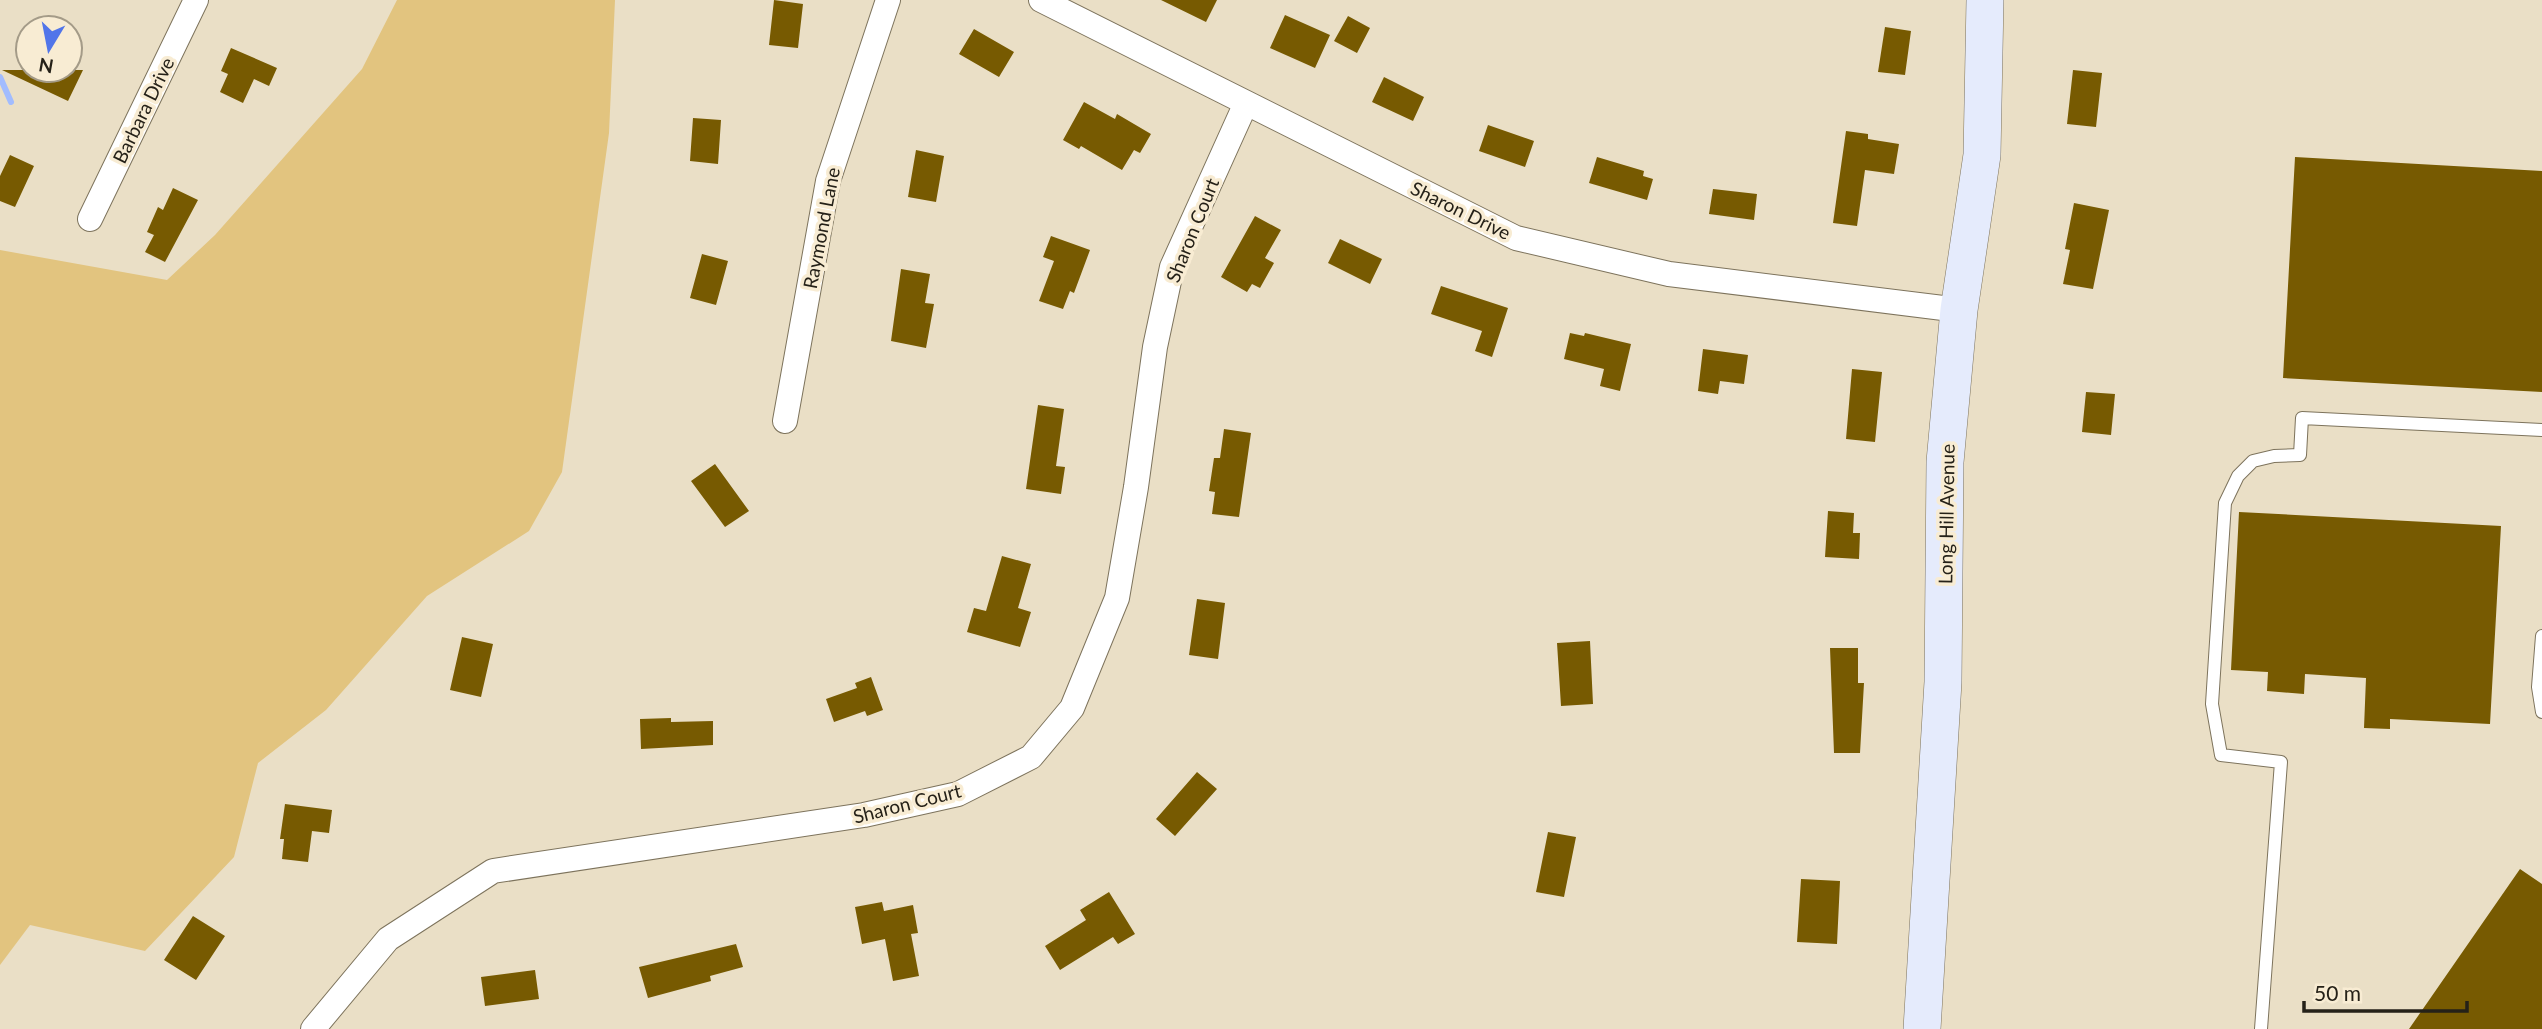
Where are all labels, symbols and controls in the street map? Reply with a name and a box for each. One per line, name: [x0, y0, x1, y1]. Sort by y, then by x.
north arrow: [14, 14, 84, 84]
street label: Barbara Drive: [107, 53, 179, 167]
text: N: [37, 54, 55, 79]
street label: Raymond Lane: [798, 165, 844, 291]
street label: Sharon Court: [1161, 174, 1223, 286]
street label: Sharon Drive: [1407, 176, 1515, 244]
street label: Long Hill Avenue: [1933, 444, 1959, 584]
street label: Sharon Court: [851, 778, 964, 828]
scale bar: [2304, 970, 2467, 1014]
text: 50 m: [2314, 980, 2361, 1005]

